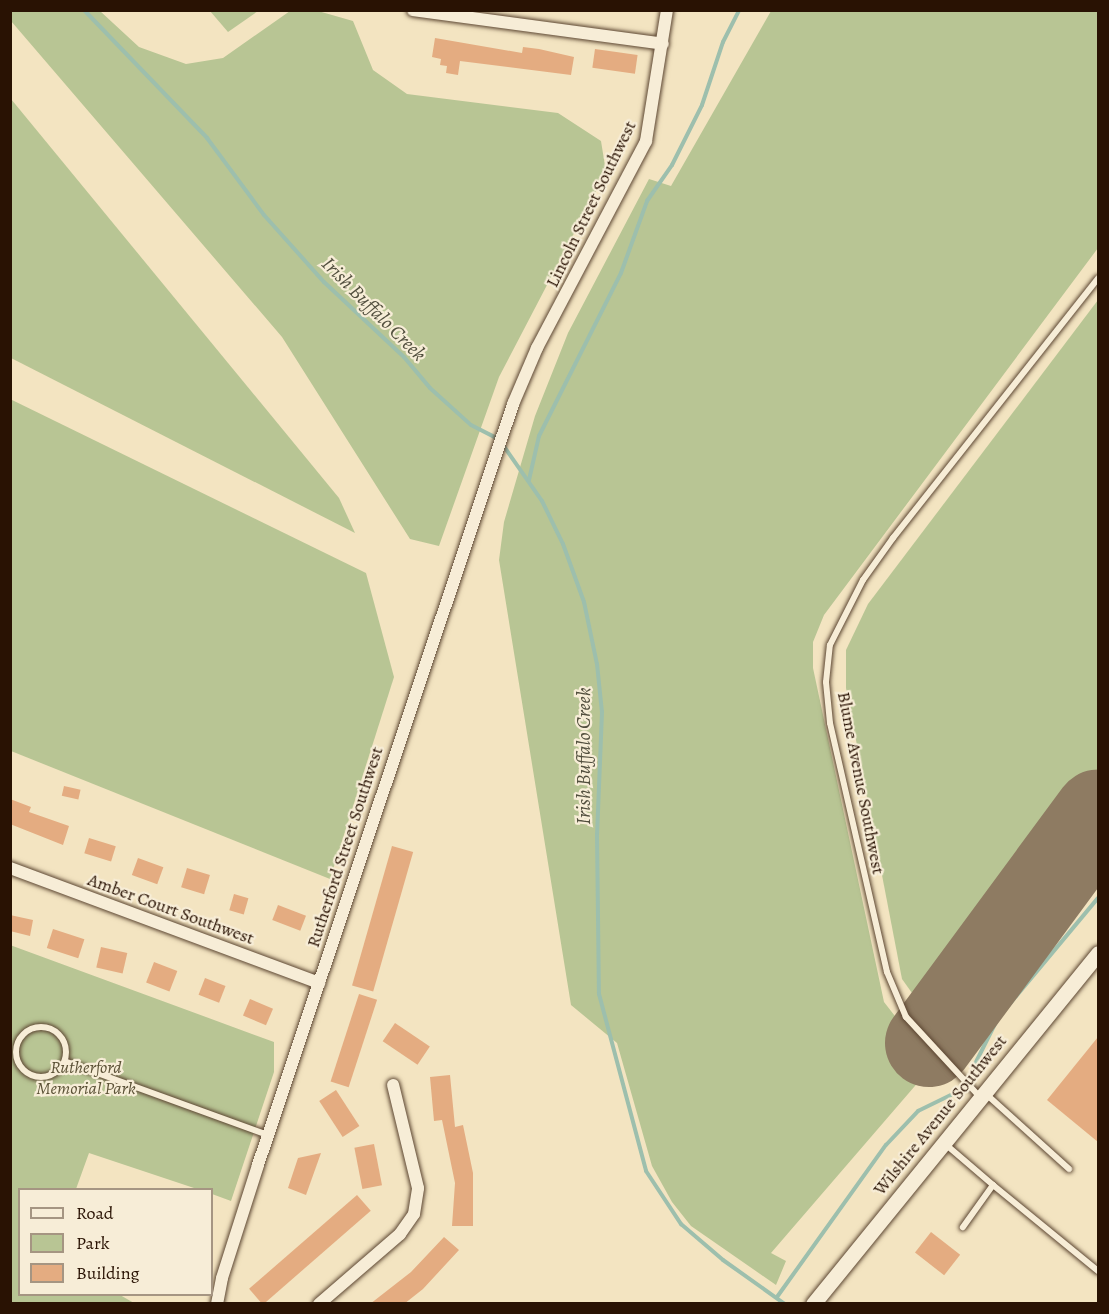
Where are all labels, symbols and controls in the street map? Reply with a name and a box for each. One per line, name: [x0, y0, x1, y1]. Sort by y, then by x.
street label: Lincoln Street Southwest: [541, 117, 641, 291]
water label: Irish Buffalo Creek: [317, 252, 431, 366]
water label: Irish Buffalo Creek: [571, 687, 595, 825]
street label: Blume Avenue Southwest: [833, 690, 889, 876]
street label: Rutherford Street Southwest: [302, 744, 388, 950]
street label: Amber Court Southwest: [85, 869, 257, 949]
street label: Wilshire Avenue Southwest: [869, 1031, 1011, 1199]
park label: Rutherford Memorial Park: [36, 1057, 136, 1100]
legend: [18, 1188, 213, 1296]
text: Road: [76, 1201, 113, 1225]
text: Park: [76, 1231, 110, 1255]
text: Building: [76, 1261, 140, 1285]

